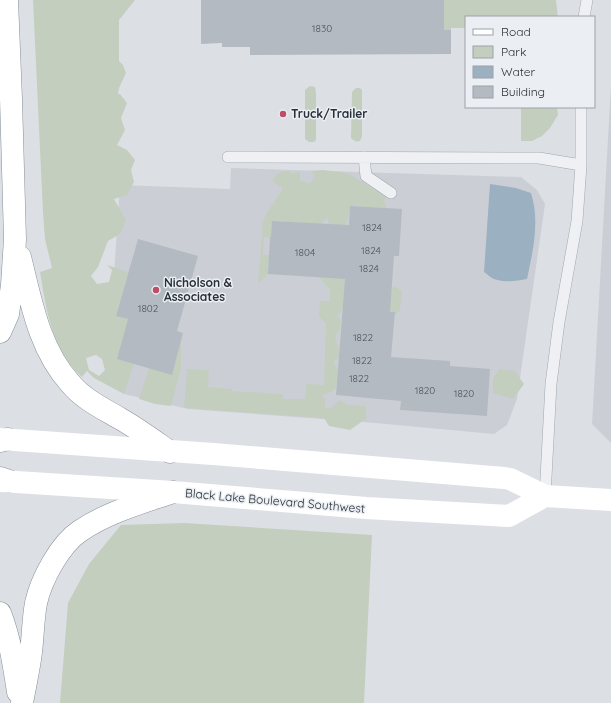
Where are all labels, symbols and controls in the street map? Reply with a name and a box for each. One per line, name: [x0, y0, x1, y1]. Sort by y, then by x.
legend: [465, 16, 595, 108]
house number: 1830: [312, 22, 332, 35]
text: Road: [501, 24, 531, 39]
text: Park: [501, 44, 526, 59]
text: Water: [501, 64, 536, 79]
text: Building: [501, 84, 545, 99]
place label: Truck/Trailer: [291, 106, 368, 121]
marker: Truck/Trailer: [278, 109, 288, 119]
house number: 1824: [362, 221, 382, 234]
house number: 1824: [361, 244, 381, 257]
house number: 1804: [295, 246, 315, 259]
house number: 1824: [359, 262, 379, 275]
place label: Nicholson & Associates: [164, 275, 232, 304]
marker: Nicholson & Associates: [151, 285, 161, 295]
house number: 1802: [138, 302, 159, 315]
house number: 1822: [353, 331, 374, 344]
house number: 1822: [352, 354, 373, 367]
house number: 1822: [349, 372, 370, 385]
house number: 1820: [415, 384, 435, 397]
house number: 1820: [454, 387, 474, 400]
street label: Black Lake Boulevard Southwest: [184, 485, 366, 516]

